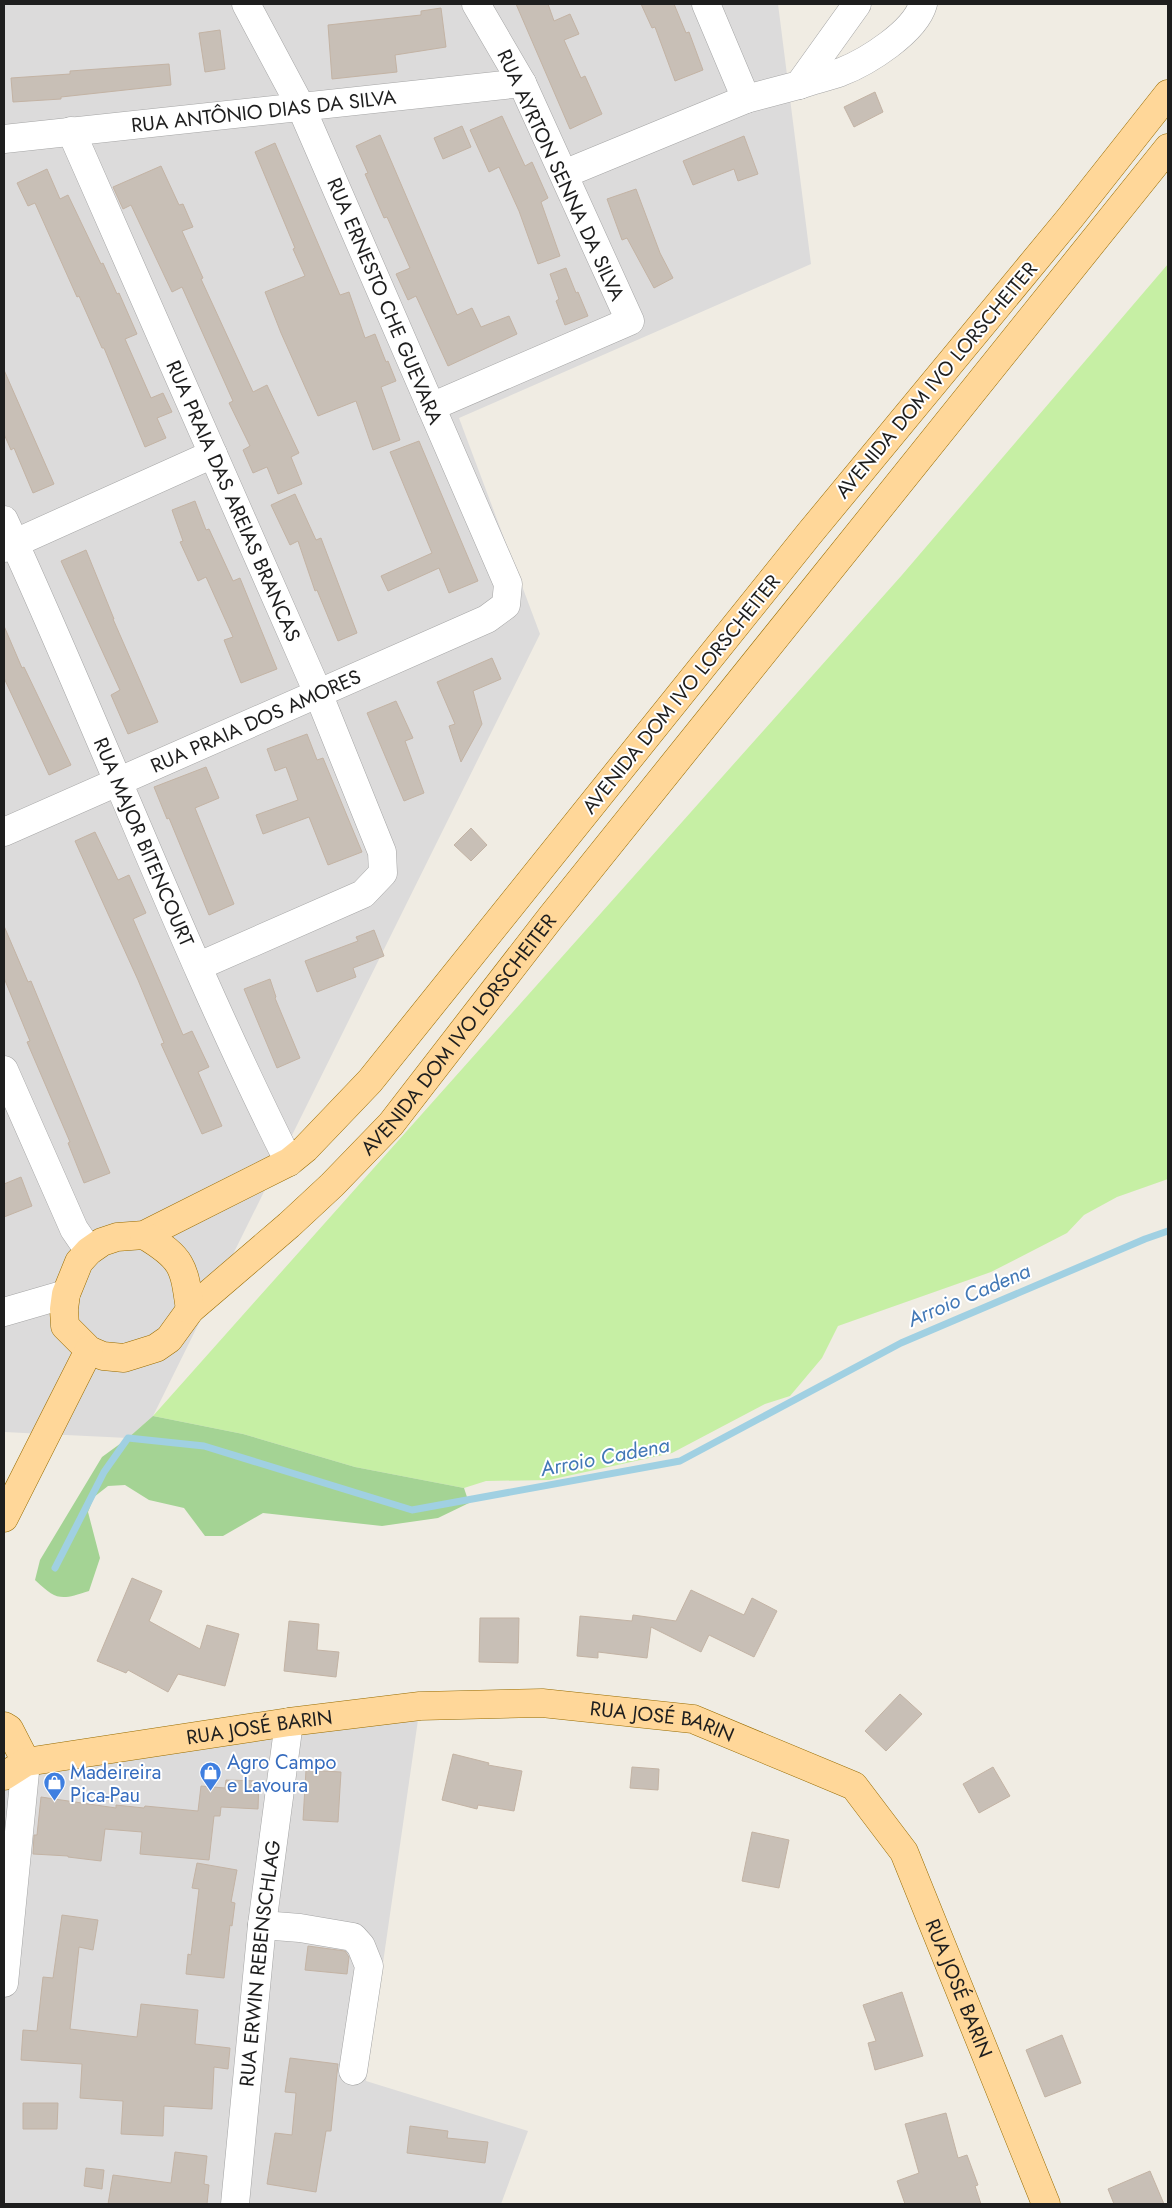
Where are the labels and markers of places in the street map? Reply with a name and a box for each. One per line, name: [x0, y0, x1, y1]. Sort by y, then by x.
place label: Agro Campo e Lavoura: [227, 1748, 336, 1800]
place label: Madeireira Pica-Pau: [70, 1758, 161, 1810]
shop icon: Agro Campo e Lavoura: [199, 1761, 223, 1792]
shop icon: Madeireira Pica-Pau: [42, 1771, 66, 1802]

